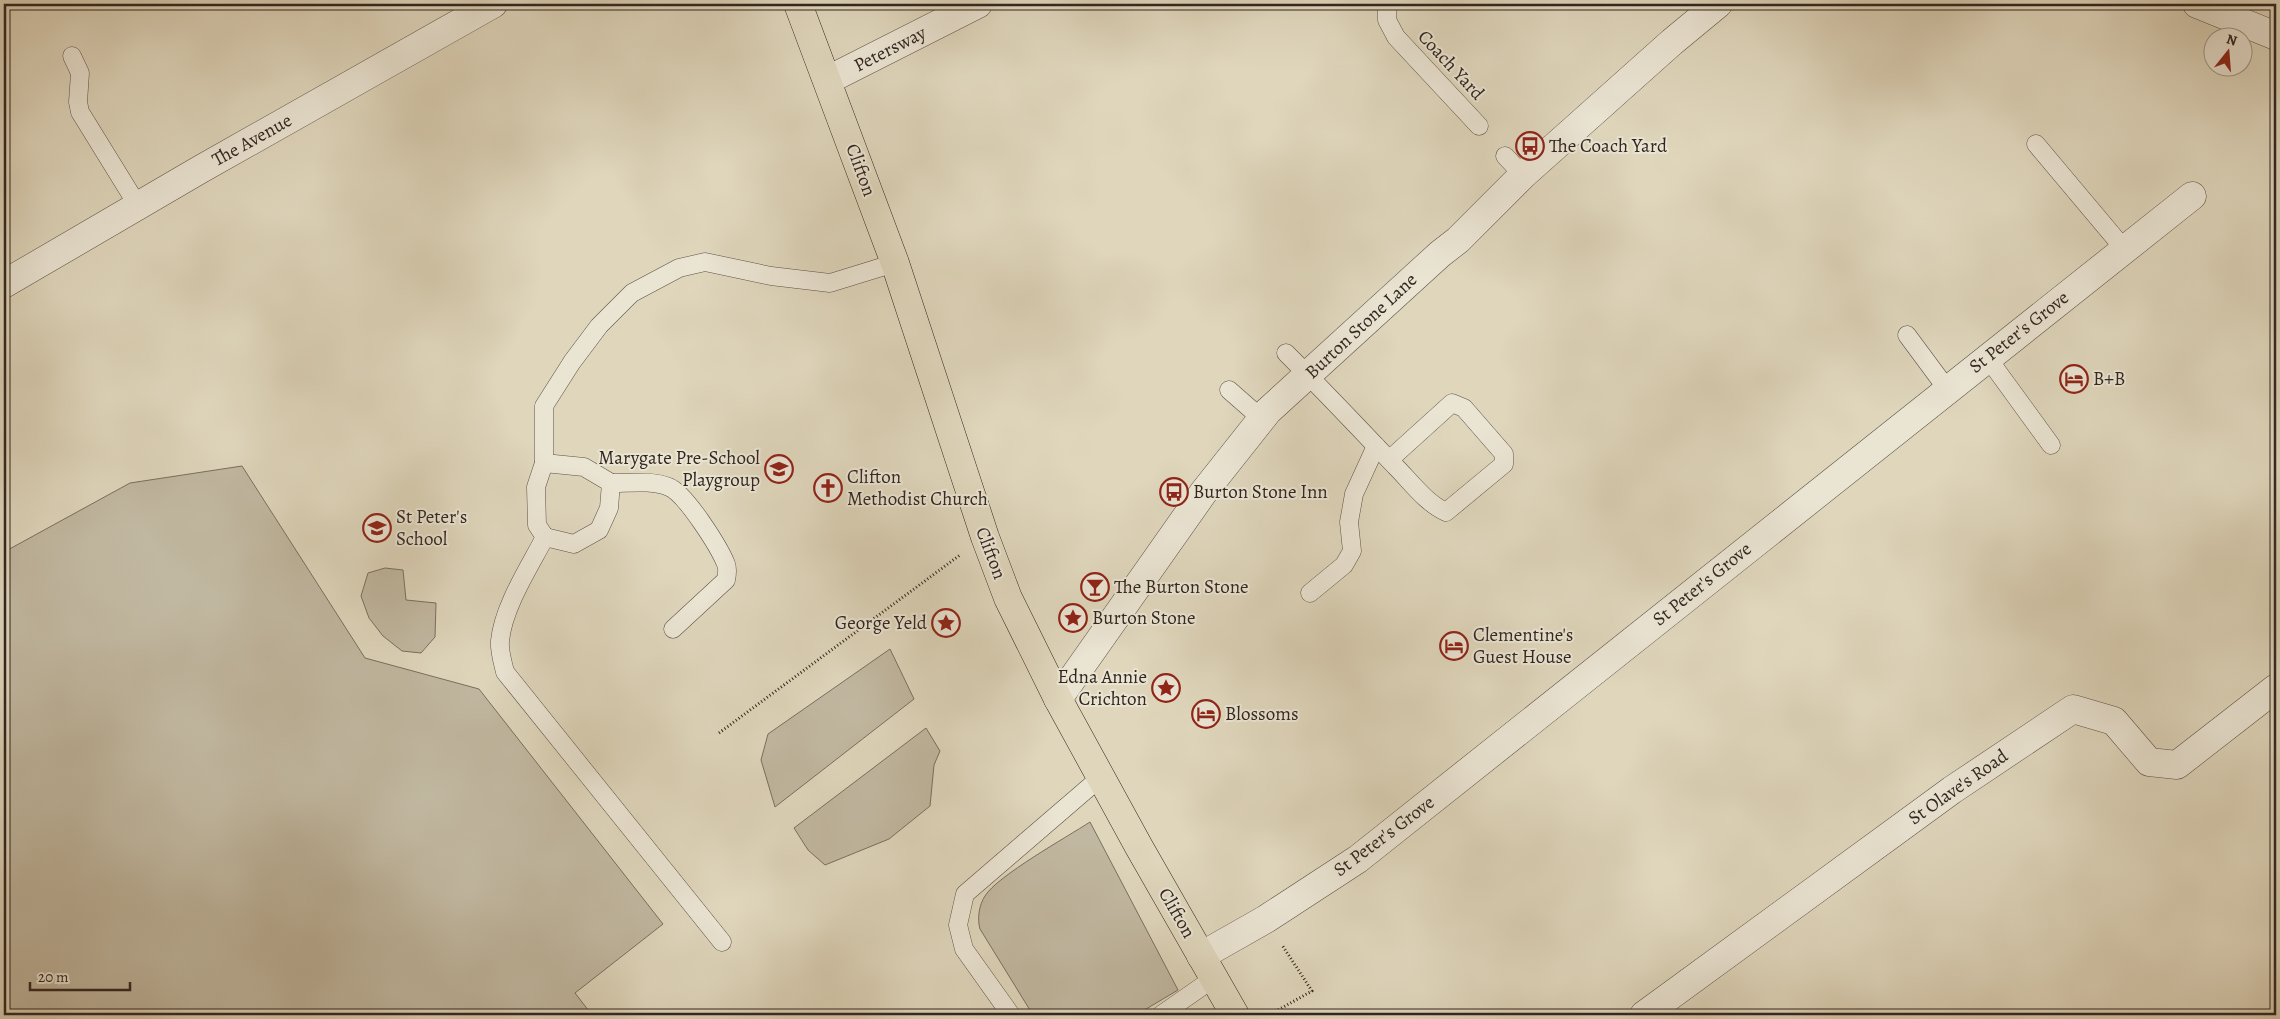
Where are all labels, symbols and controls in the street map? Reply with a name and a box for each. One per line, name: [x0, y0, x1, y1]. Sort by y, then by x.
street label: Petersway: [849, 20, 931, 78]
street label: Coach Yard: [1412, 24, 1491, 106]
north arrow: [2202, 28, 2252, 78]
text: N: [2224, 29, 2239, 51]
street label: The Avenue: [207, 107, 297, 173]
bus stop icon: The Coach Yard: [1515, 131, 1545, 161]
place label: The Coach Yard: [1549, 133, 1668, 159]
street label: Clifton: [840, 140, 882, 200]
street label: Burton Stone Lane: [1299, 267, 1423, 385]
street label: St Peter's Grove: [1964, 285, 2074, 379]
hotel icon: B+B: [2059, 364, 2089, 394]
place label: B+B: [2093, 366, 2125, 392]
place label: Marygate Pre-School Playgroup: [598, 445, 760, 493]
school or university icon: Marygate Pre-School Playgroup: [764, 454, 794, 484]
place label: Clifton Methodist Church: [847, 464, 988, 512]
church icon: Clifton Methodist Church: [813, 473, 843, 503]
bus stop icon: Burton Stone Inn: [1159, 477, 1189, 507]
place label: Burton Stone Inn: [1193, 479, 1328, 505]
place label: St Peter's School: [396, 504, 467, 552]
school or university icon: St Peter's School: [362, 513, 392, 543]
street label: Clifton: [969, 523, 1013, 583]
street label: St Peter's Grove: [1647, 536, 1757, 632]
bar icon: The Burton Stone: [1080, 572, 1110, 602]
place label: The Burton Stone: [1114, 574, 1249, 600]
place icon: Burton Stone: [1058, 603, 1088, 633]
place label: Burton Stone: [1092, 605, 1196, 631]
place icon: George Yeld: [931, 608, 961, 638]
place label: George Yeld: [835, 610, 928, 636]
place label: Clementine's Guest House: [1473, 622, 1573, 670]
hotel icon: Clementine's Guest House: [1439, 631, 1469, 661]
place label: Edna Annie Crichton: [1058, 664, 1147, 712]
place icon: Edna Annie Crichton: [1151, 673, 1181, 703]
hotel icon: Blossoms: [1191, 699, 1221, 729]
place label: Blossoms: [1225, 701, 1299, 727]
street label: St Olave's Road: [1903, 743, 2014, 831]
street label: St Peter's Grove: [1328, 789, 1440, 883]
street label: Clifton: [1152, 883, 1202, 943]
scale bar: [30, 959, 130, 991]
text: 20 m: [38, 967, 69, 987]

